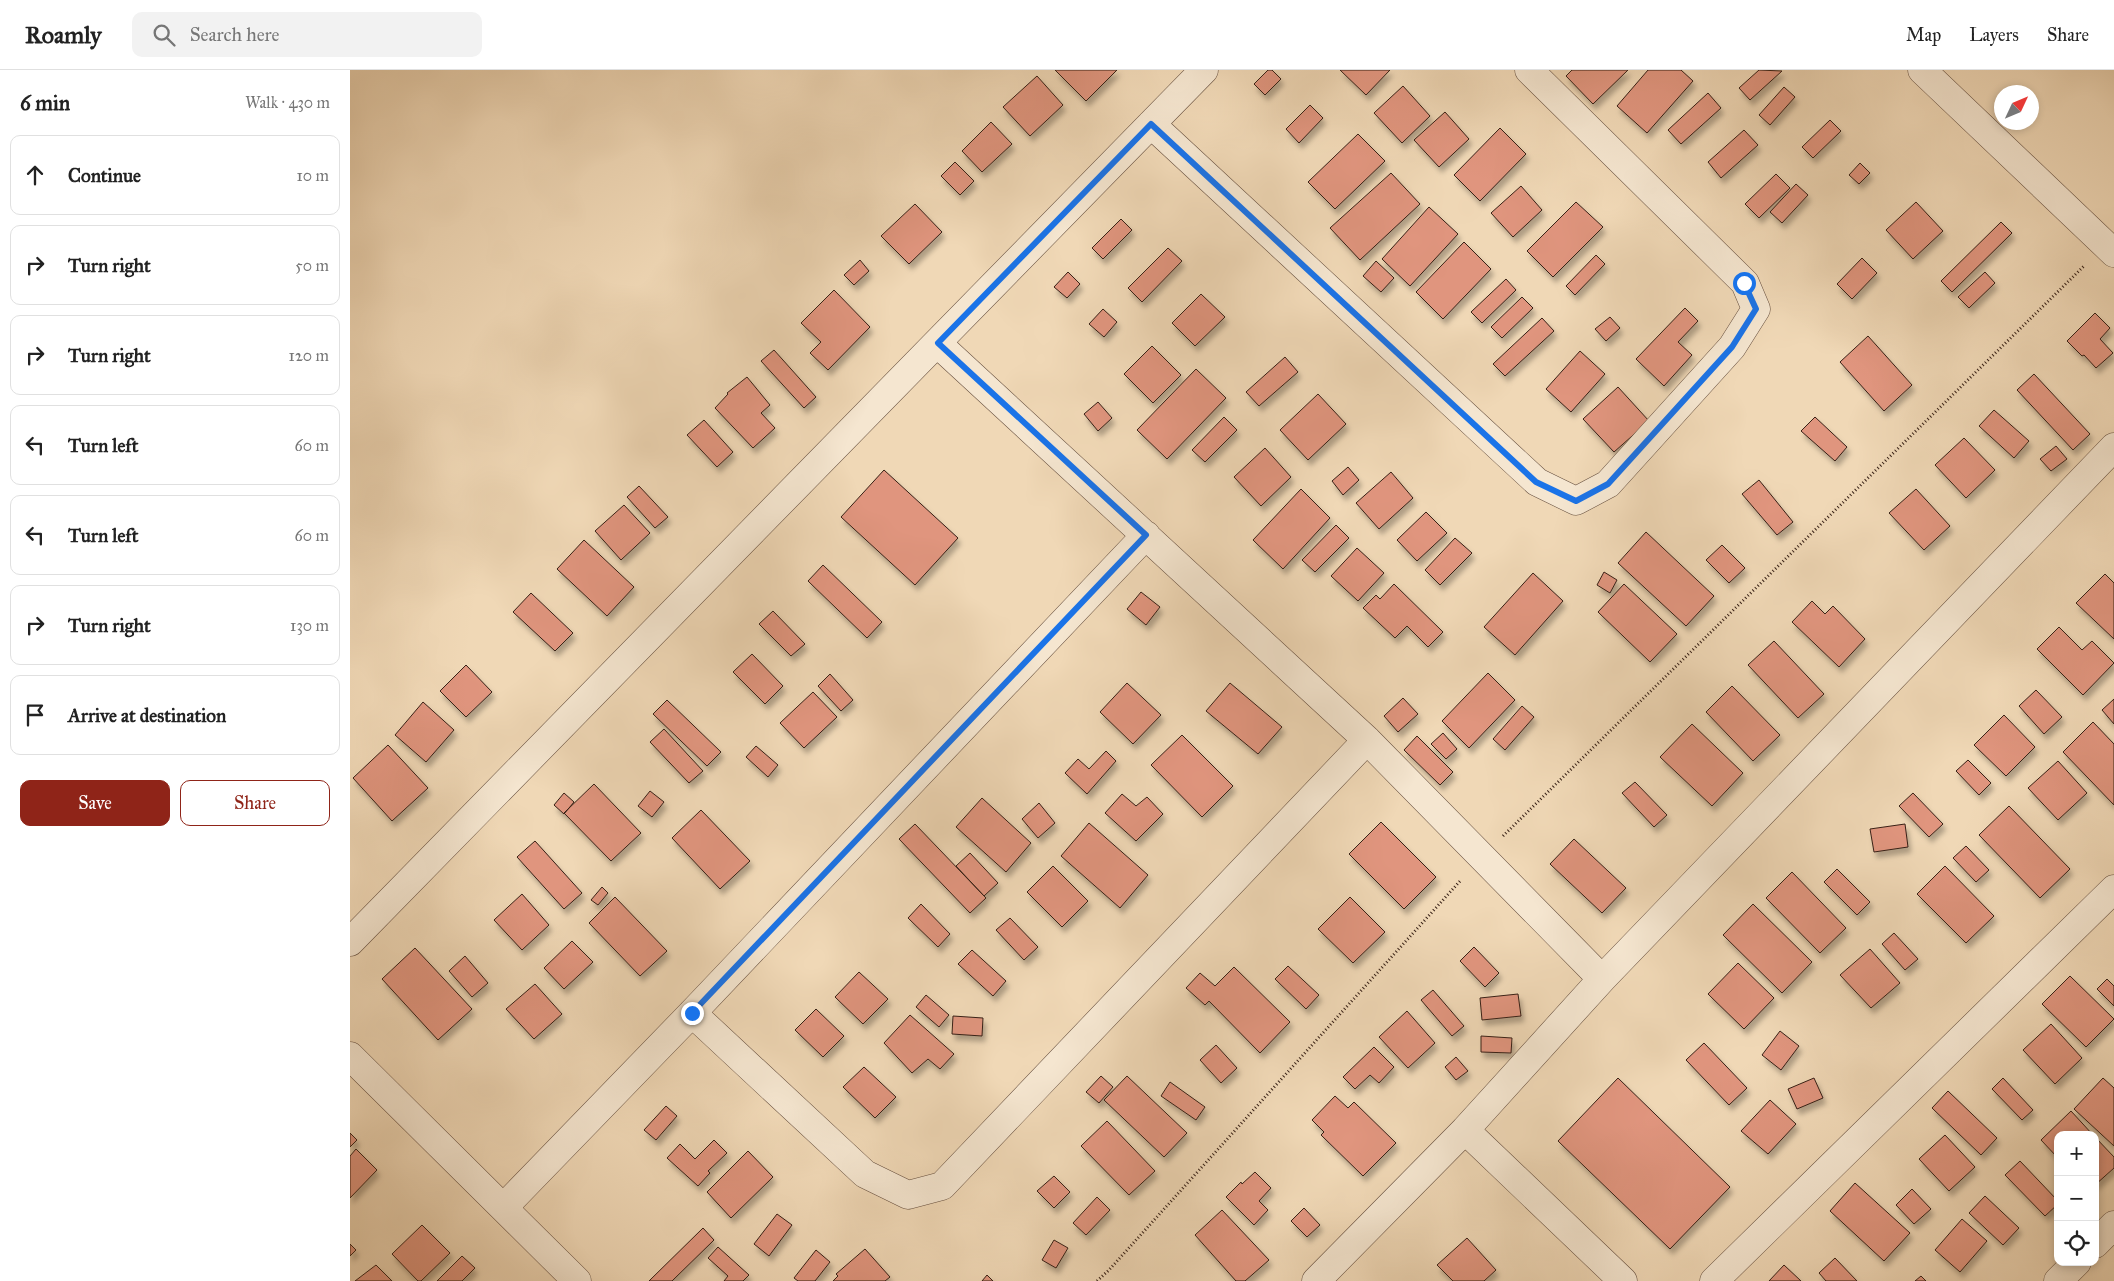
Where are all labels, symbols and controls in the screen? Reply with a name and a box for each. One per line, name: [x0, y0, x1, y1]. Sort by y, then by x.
search box: [132, 12, 482, 57]
text: Roamly: [25, 20, 102, 50]
icon: search: [150, 21, 178, 49]
text: Search here: [190, 23, 280, 46]
text: Map: [1906, 24, 1941, 46]
text: Layers: [1969, 24, 2019, 46]
text: Share: [2047, 24, 2089, 46]
north arrow: [1994, 85, 2039, 130]
text: 6 min: [20, 90, 70, 116]
text: Walk · 430 m: [245, 93, 330, 112]
icon: ahead: [21, 161, 49, 189]
text: Continue: [68, 164, 141, 187]
text: 10 m: [297, 166, 329, 185]
icon: right: [21, 251, 49, 279]
text: Turn right: [68, 254, 151, 277]
text: 50 m: [295, 256, 329, 275]
route start: [1733, 272, 1756, 295]
icon: right: [21, 341, 49, 369]
text: Turn right: [68, 344, 151, 367]
text: 120 m: [289, 346, 329, 365]
icon: left: [21, 431, 49, 459]
text: Turn left: [68, 434, 138, 457]
text: 60 m: [295, 436, 329, 455]
icon: left: [21, 521, 49, 549]
text: Turn left: [68, 524, 138, 547]
text: 60 m: [295, 526, 329, 545]
icon: right: [21, 611, 49, 639]
text: Turn right: [68, 614, 151, 637]
text: 130 m: [290, 616, 329, 635]
icon: arrive: [21, 701, 49, 729]
text: Arrive at destination: [68, 704, 226, 727]
button: Save: [20, 780, 170, 826]
button: Share: [180, 780, 330, 826]
route end: [681, 1002, 704, 1025]
map controls: [2054, 1131, 2099, 1266]
button: +: [2054, 1131, 2099, 1176]
button: −: [2054, 1176, 2099, 1221]
button: locate: [2054, 1221, 2099, 1266]

